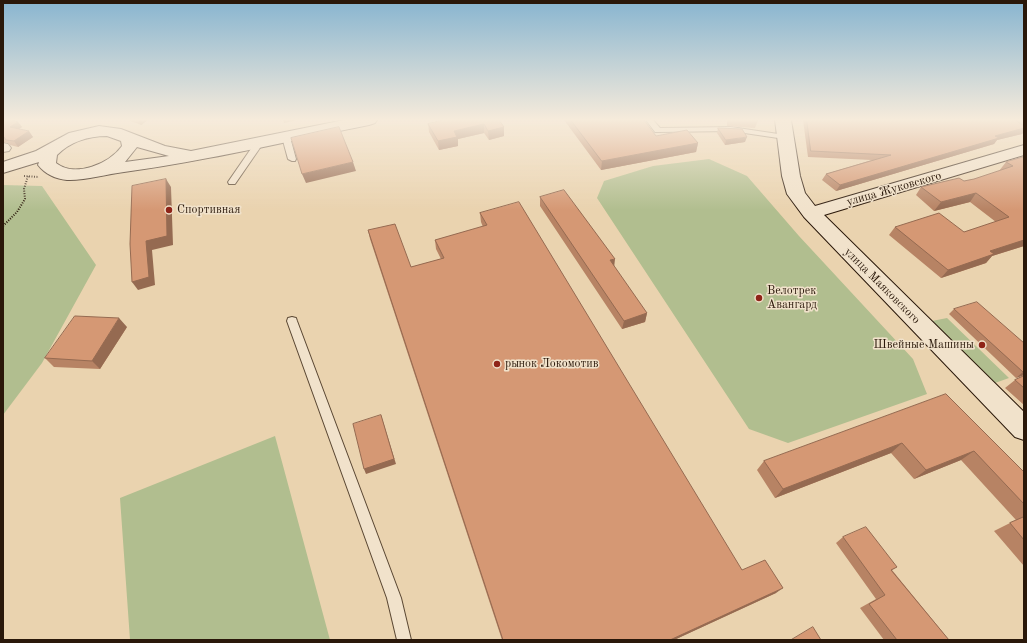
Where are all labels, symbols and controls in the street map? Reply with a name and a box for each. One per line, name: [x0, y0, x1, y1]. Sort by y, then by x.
street label: улица Жуковского: [845, 169, 943, 209]
place label: Спортивная: [177, 203, 240, 217]
marker: Спортивная: [164, 205, 174, 215]
street label: улица Маяковского: [841, 245, 923, 327]
place label: Велотрек Авангард: [767, 284, 817, 312]
marker: Велотрек Авангард: [754, 293, 764, 303]
place label: Швейные Машины: [874, 338, 974, 352]
marker: Швейные Машины: [977, 340, 987, 350]
place label: рынок Локомотив: [505, 357, 598, 371]
marker: рынок Локомотив: [492, 359, 502, 369]

